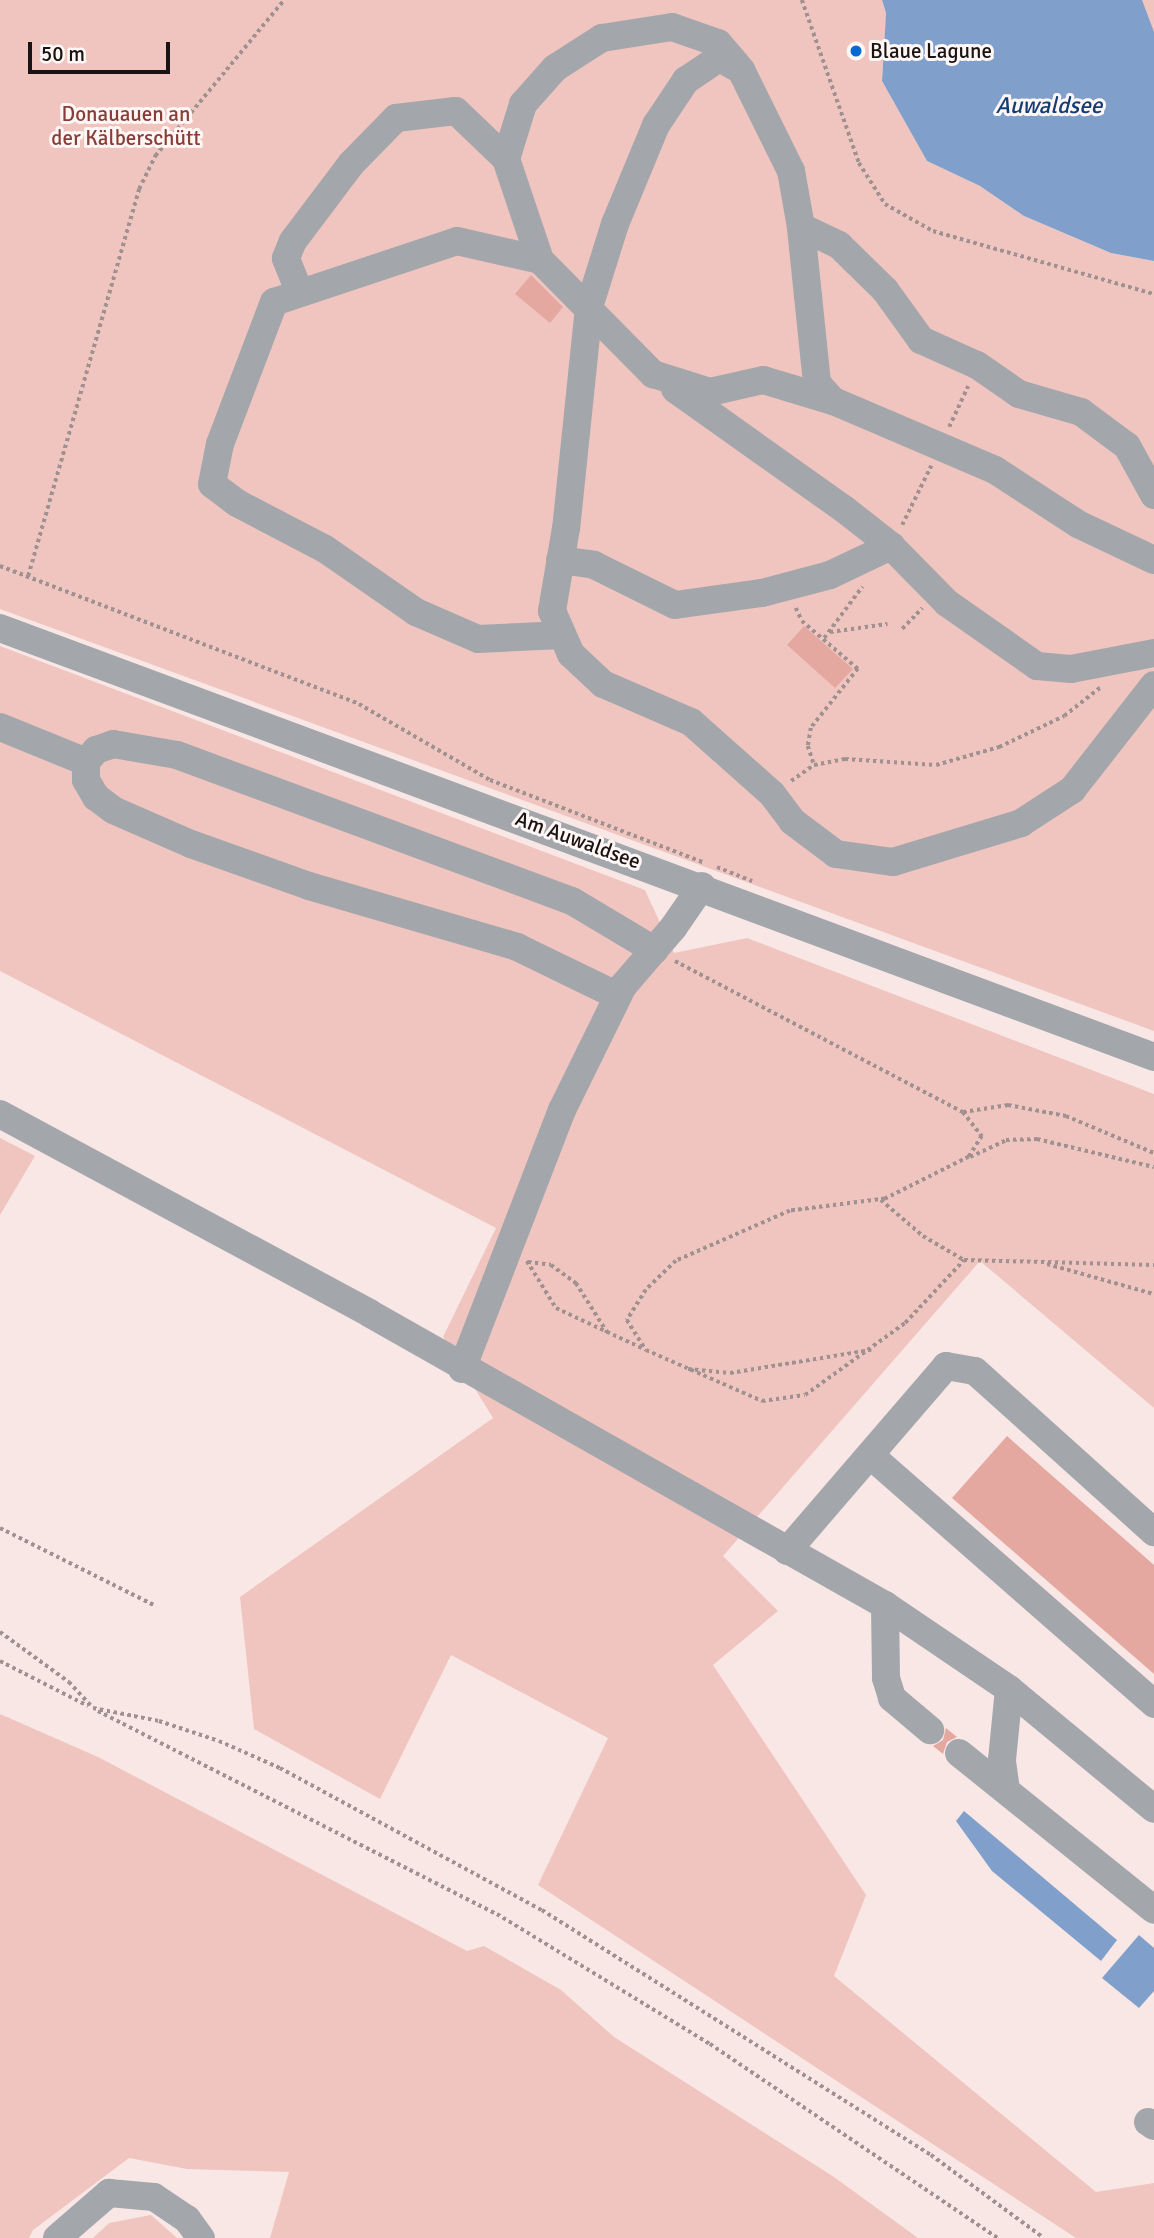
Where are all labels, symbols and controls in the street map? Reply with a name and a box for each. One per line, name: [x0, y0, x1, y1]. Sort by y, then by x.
scale bar: [32, 28, 173, 72]
place label: Blaue Lagune: [870, 38, 992, 64]
text: 50 m: [41, 41, 85, 67]
marker: Blaue Lagune: [848, 43, 864, 59]
water label: Auwaldsee: [996, 92, 1102, 120]
park label: Donauauen an der Kälberschütt: [51, 101, 201, 151]
street label: Am Auwaldsee: [512, 806, 644, 874]

